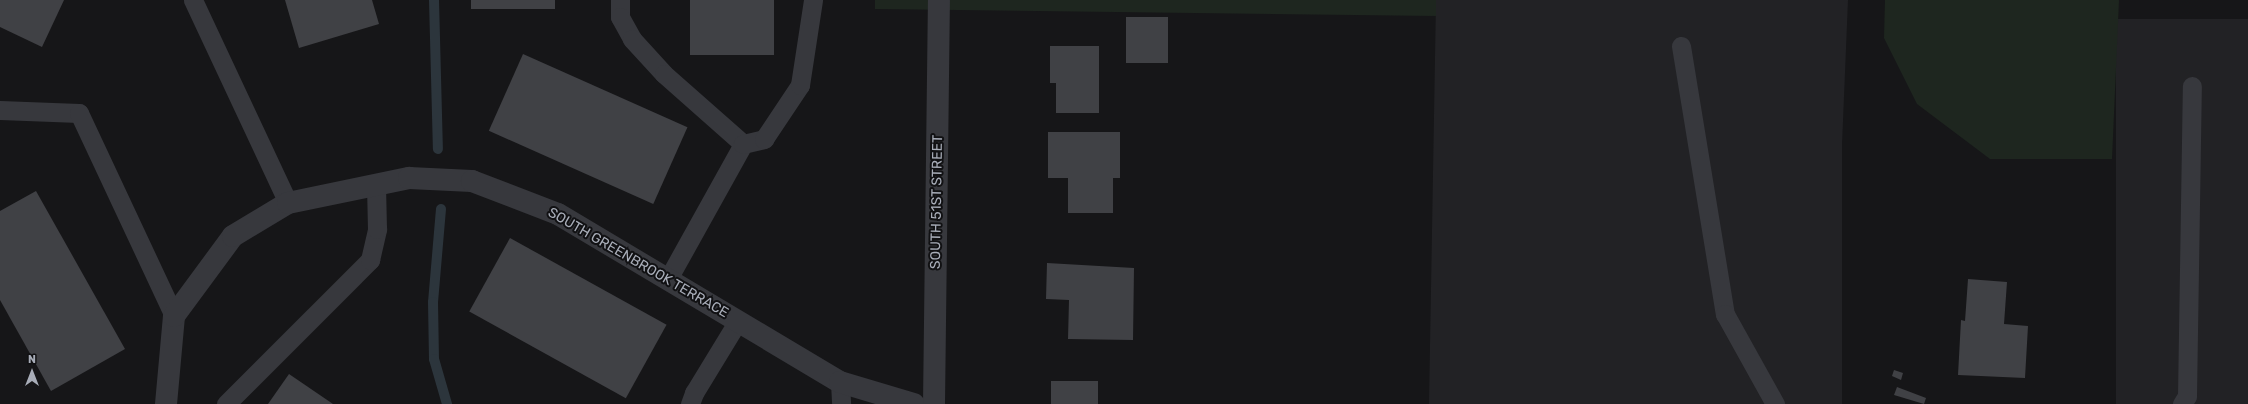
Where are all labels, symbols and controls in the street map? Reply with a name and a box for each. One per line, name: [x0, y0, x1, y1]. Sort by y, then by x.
street label: SOUTH 51ST STREET: [927, 135, 947, 269]
street label: SOUTH GREENBROOK TERRACE: [545, 204, 731, 322]
north arrow: [12, 352, 52, 392]
text: N: [28, 353, 36, 366]

